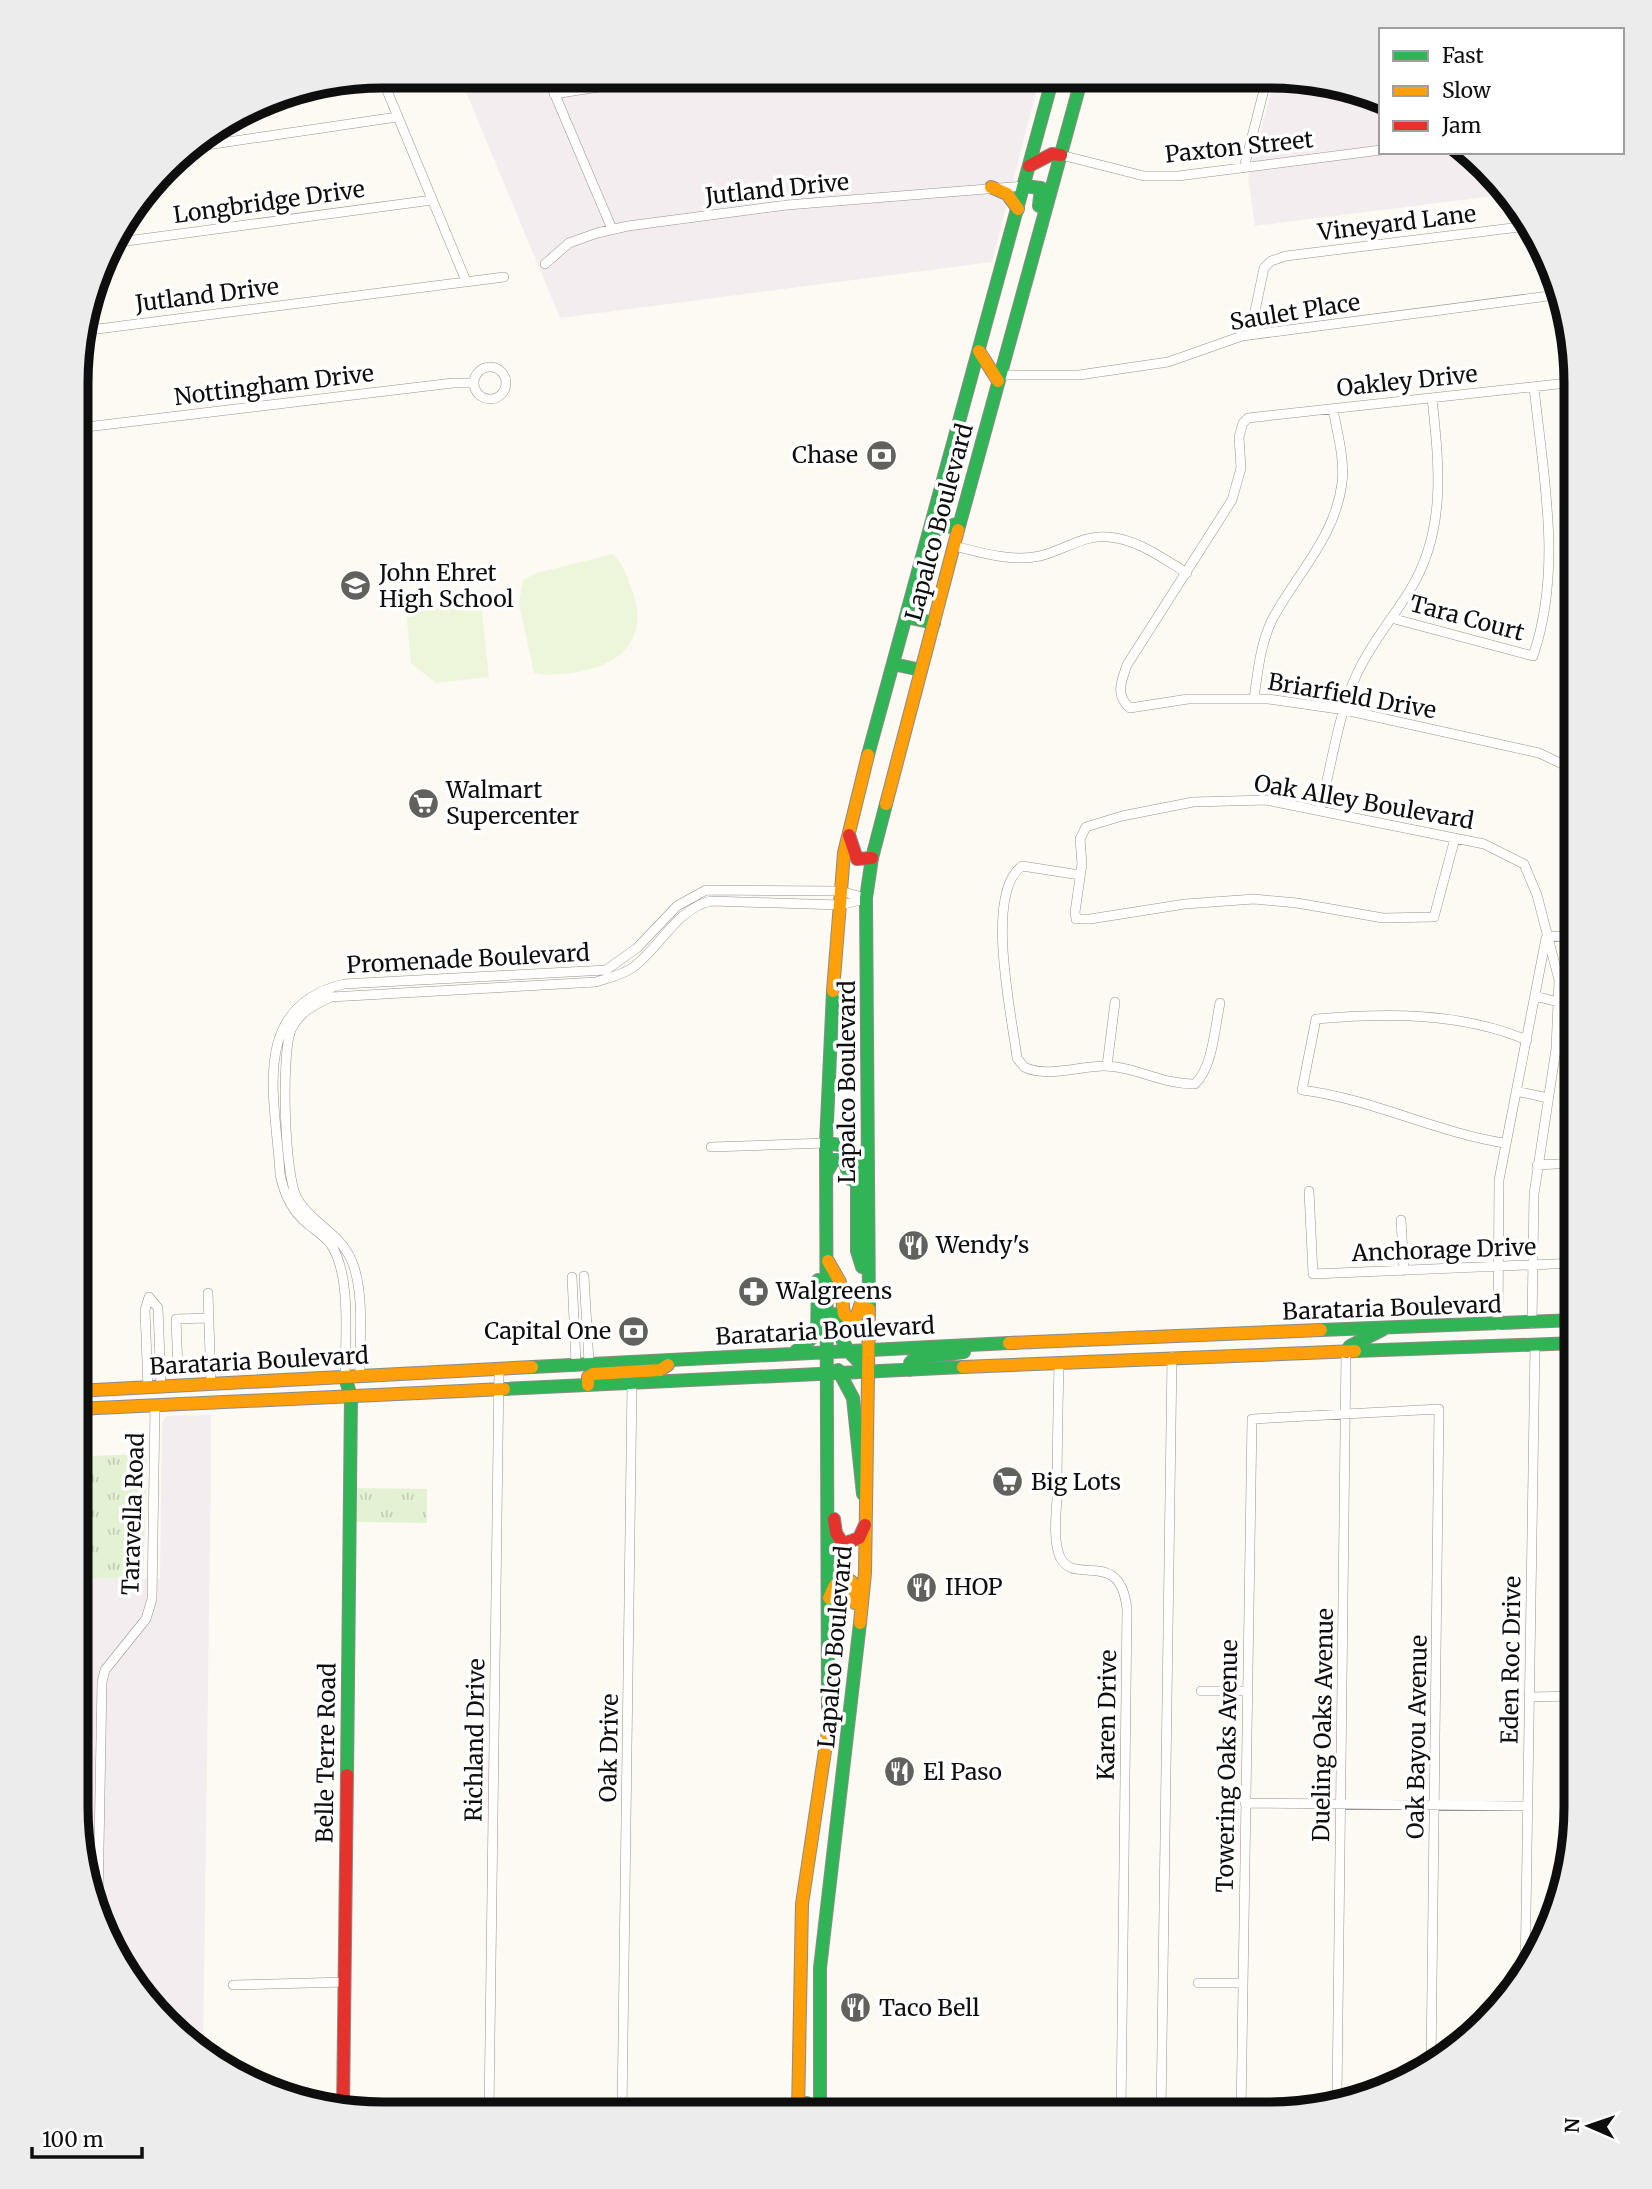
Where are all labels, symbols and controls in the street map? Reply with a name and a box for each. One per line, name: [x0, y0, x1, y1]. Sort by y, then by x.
legend: [1379, 28, 1624, 154]
text: Fast: [1442, 42, 1484, 69]
text: Slow: [1442, 77, 1491, 104]
text: Jam: [1441, 112, 1481, 139]
street label: Paxton Street: [1163, 124, 1315, 169]
street label: Jutland Drive: [703, 167, 850, 211]
street label: Longbridge Drive: [171, 174, 366, 229]
street label: Vineyard Lane: [1315, 198, 1478, 247]
street label: Jutland Drive: [132, 271, 280, 318]
street label: Saulet Place: [1228, 287, 1362, 336]
street label: Nottingham Drive: [172, 358, 375, 411]
street label: Oakley Drive: [1335, 359, 1479, 402]
street label: Lapalco Boulevard: [898, 420, 979, 624]
bank icon: Chase: [864, 438, 898, 472]
place label: Chase: [792, 440, 858, 469]
place label: John Ehret High School: [378, 558, 514, 613]
school or university icon: John Ehret High School: [339, 569, 373, 603]
street label: Tara Court: [1407, 588, 1528, 647]
street label: Briarfield Drive: [1266, 666, 1438, 725]
street label: Oak Alley Boulevard: [1252, 768, 1476, 835]
place label: Walmart Supercenter: [445, 775, 579, 830]
supermarket icon: Walmart Supercenter: [406, 786, 440, 820]
street label: Promenade Boulevard: [346, 938, 591, 979]
street label: Lapalco Boulevard: [832, 980, 861, 1184]
restaurant icon: Wendy's: [896, 1228, 930, 1262]
place label: Wendy's: [935, 1230, 1029, 1259]
street label: Anchorage Drive: [1350, 1232, 1537, 1267]
pharmacy icon: Walgreens: [736, 1274, 770, 1308]
place label: Walgreens: [775, 1276, 892, 1305]
street label: Barataria Boulevard: [1282, 1289, 1502, 1326]
street label: Barataria Boulevard: [715, 1310, 935, 1351]
bank icon: Capital One: [617, 1314, 651, 1348]
place label: Capital One: [484, 1316, 611, 1345]
street label: Barataria Boulevard: [149, 1340, 369, 1381]
street label: Taravella Road: [115, 1432, 150, 1596]
supermarket icon: Big Lots: [991, 1465, 1025, 1499]
place label: Big Lots: [1031, 1467, 1121, 1496]
street label: Lapalco Boulevard: [811, 1544, 858, 1749]
restaurant icon: IHOP: [905, 1570, 939, 1604]
place label: IHOP: [945, 1572, 1003, 1601]
street label: Eden Roc Drive: [1495, 1576, 1526, 1744]
street label: Dueling Oaks Avenue: [1306, 1608, 1339, 1842]
street label: Oak Bayou Avenue: [1400, 1635, 1433, 1839]
street label: Towering Oaks Avenue: [1210, 1639, 1243, 1893]
street label: Karen Drive: [1091, 1649, 1122, 1781]
street label: Richland Drive: [459, 1658, 490, 1822]
street label: Belle Terre Road: [309, 1662, 342, 1843]
street label: Oak Drive: [593, 1693, 624, 1803]
restaurant icon: El Paso: [883, 1755, 917, 1789]
place label: El Paso: [923, 1757, 1002, 1786]
restaurant icon: Taco Bell: [839, 1991, 873, 2025]
place label: Taco Bell: [879, 1993, 980, 2022]
north arrow: [1554, 2091, 1624, 2161]
scale bar: [32, 2116, 142, 2160]
text: N: [1560, 2117, 1584, 2133]
text: 100 m: [42, 2126, 104, 2153]

